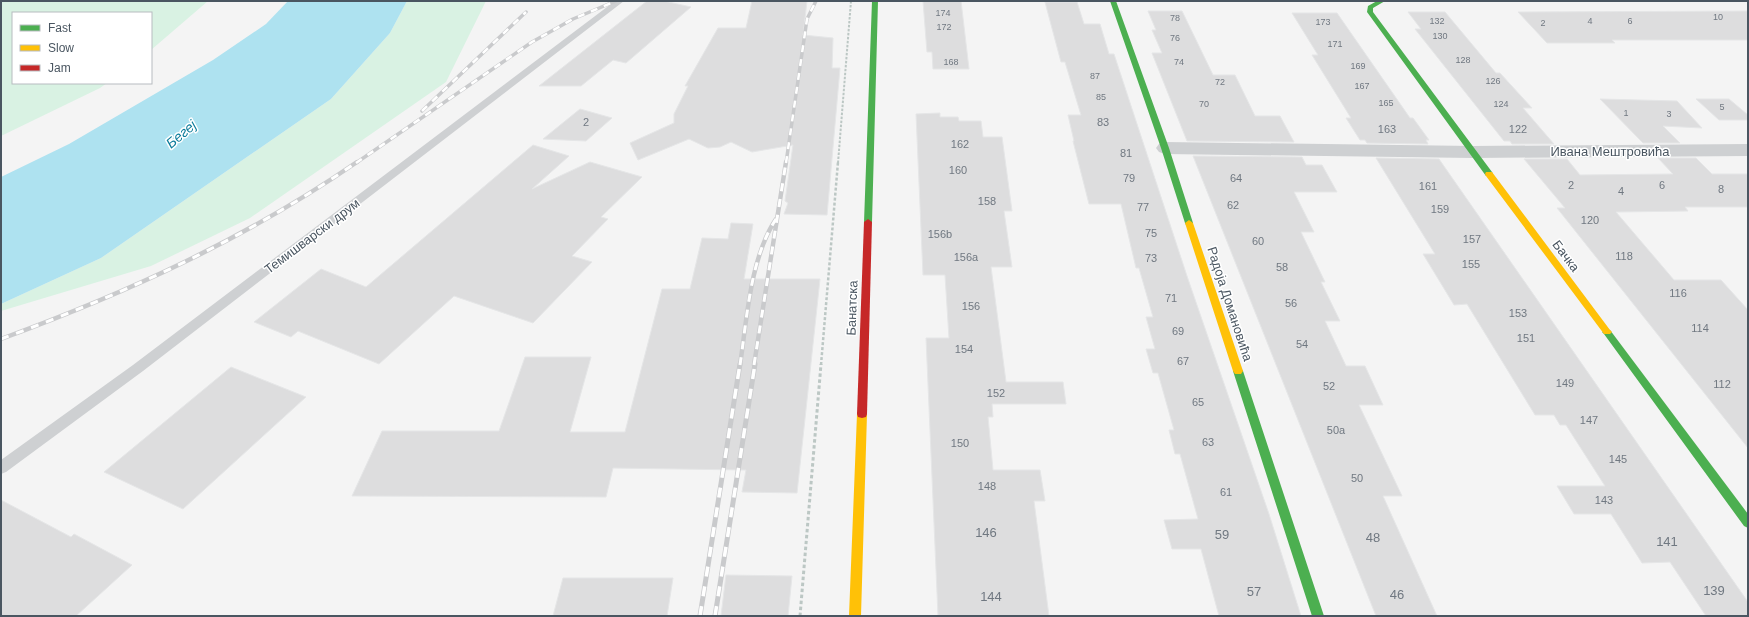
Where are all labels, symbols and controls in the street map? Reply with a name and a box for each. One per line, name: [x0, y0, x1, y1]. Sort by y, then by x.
house number: 174: [935, 8, 951, 18]
legend: [12, 12, 152, 84]
house number: 10: [1713, 12, 1723, 22]
house number: 78: [1170, 13, 1180, 23]
house number: 132: [1429, 16, 1445, 26]
house number: 4: [1587, 16, 1593, 26]
house number: 6: [1627, 16, 1633, 26]
house number: 173: [1315, 17, 1331, 27]
house number: 2: [1540, 18, 1546, 28]
text: Fast: [48, 21, 72, 35]
house number: 172: [936, 22, 952, 32]
house number: 130: [1432, 31, 1448, 41]
house number: 76: [1170, 33, 1180, 43]
house number: 171: [1327, 39, 1343, 49]
text: Slow: [48, 41, 74, 55]
house number: 128: [1455, 55, 1471, 65]
house number: 168: [943, 57, 959, 67]
house number: 74: [1174, 57, 1184, 67]
text: Jam: [48, 61, 71, 75]
house number: 169: [1350, 61, 1366, 71]
house number: 87: [1090, 71, 1100, 81]
house number: 126: [1485, 76, 1501, 86]
house number: 72: [1215, 77, 1225, 87]
house number: 167: [1354, 81, 1370, 91]
house number: 85: [1096, 92, 1106, 102]
house number: 165: [1378, 98, 1394, 108]
house number: 70: [1199, 99, 1209, 109]
house number: 124: [1493, 99, 1509, 109]
house number: 5: [1719, 102, 1725, 112]
house number: 1: [1623, 108, 1629, 118]
house number: 3: [1666, 109, 1672, 119]
water label: Бегеј: [163, 116, 200, 151]
house number: 2: [583, 116, 589, 128]
house number: 83: [1097, 116, 1109, 128]
house number: 163: [1378, 123, 1396, 135]
house number: 122: [1509, 123, 1527, 135]
house number: 162: [951, 138, 969, 150]
street label: Ивана Мештровића: [1550, 144, 1670, 159]
house number: 81: [1120, 147, 1132, 159]
house number: 160: [949, 164, 967, 176]
house number: 79: [1123, 172, 1135, 184]
house number: 64: [1230, 172, 1242, 184]
house number: 2: [1568, 179, 1574, 191]
house number: 6: [1659, 179, 1665, 191]
house number: 161: [1419, 180, 1437, 192]
house number: 8: [1718, 183, 1724, 195]
house number: 4: [1618, 185, 1624, 197]
street label: Темишварски друм: [261, 195, 363, 277]
house number: 158: [978, 195, 996, 207]
house number: 62: [1227, 199, 1239, 211]
house number: 77: [1137, 201, 1149, 213]
house number: 159: [1431, 203, 1449, 215]
house number: 120: [1581, 214, 1599, 226]
house number: 75: [1145, 227, 1157, 239]
house number: 156b: [928, 228, 952, 240]
house number: 157: [1463, 233, 1481, 245]
house number: 60: [1252, 235, 1264, 247]
street label: Бачка: [1549, 237, 1583, 275]
street label: Радоја Домановића: [1204, 245, 1256, 364]
house number: 118: [1615, 250, 1633, 262]
house number: 156a: [954, 251, 979, 263]
house number: 73: [1145, 252, 1157, 264]
house number: 155: [1462, 258, 1480, 270]
house number: 58: [1276, 261, 1288, 273]
street label: Банатска: [844, 279, 860, 336]
house number: 116: [1669, 287, 1687, 299]
house number: 71: [1165, 292, 1177, 304]
house number: 56: [1285, 297, 1297, 309]
house number: 156: [962, 300, 980, 312]
house number: 153: [1509, 307, 1527, 319]
house number: 114: [1691, 322, 1709, 334]
house number: 69: [1172, 325, 1184, 337]
house number: 151: [1517, 332, 1535, 344]
house number: 54: [1296, 338, 1308, 350]
house number: 154: [955, 343, 973, 355]
house number: 67: [1177, 355, 1189, 367]
house number: 149: [1556, 377, 1574, 389]
house number: 112: [1713, 378, 1731, 390]
house number: 52: [1323, 380, 1335, 392]
house number: 152: [987, 387, 1005, 399]
house number: 65: [1192, 396, 1204, 408]
house number: 147: [1580, 414, 1598, 426]
house number: 50a: [1327, 424, 1346, 436]
house number: 63: [1202, 436, 1214, 448]
house number: 150: [951, 437, 969, 449]
house number: 145: [1609, 453, 1627, 465]
house number: 50: [1351, 472, 1363, 484]
house number: 148: [978, 480, 996, 492]
house number: 61: [1220, 486, 1232, 498]
house number: 143: [1595, 494, 1613, 506]
house number: 146: [975, 525, 997, 540]
house number: 59: [1215, 527, 1229, 542]
house number: 48: [1366, 530, 1380, 545]
house number: 141: [1656, 534, 1678, 549]
house number: 139: [1703, 583, 1725, 598]
house number: 57: [1247, 584, 1261, 599]
house number: 46: [1390, 587, 1404, 602]
house number: 144: [980, 589, 1002, 604]

